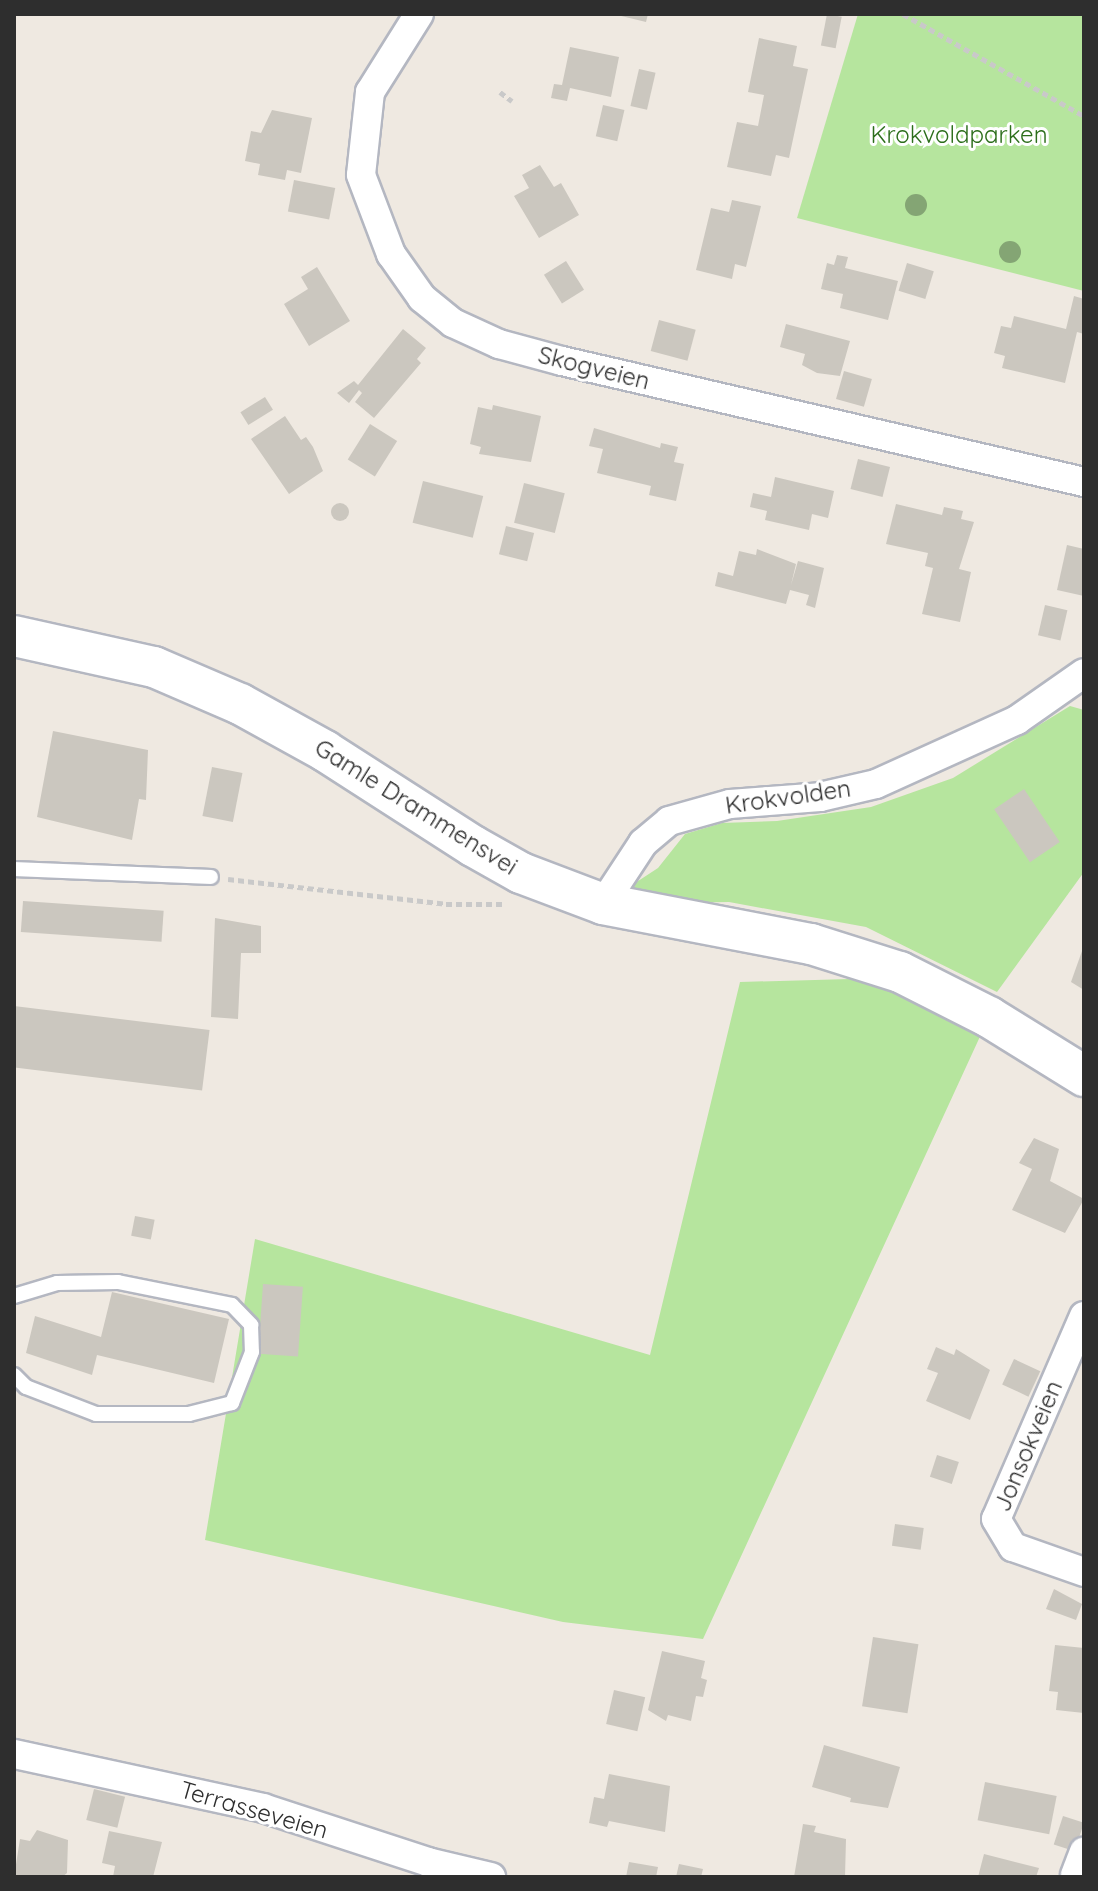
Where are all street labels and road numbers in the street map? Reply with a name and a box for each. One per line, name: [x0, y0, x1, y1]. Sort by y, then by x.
street label: Skogveien: [535, 340, 653, 396]
street label: Gamle Drammensvei: [309, 733, 523, 881]
street label: Krokvolden: [723, 774, 853, 820]
street label: Jonsokveien: [988, 1376, 1068, 1516]
street label: Terrasseveien: [177, 1775, 331, 1845]

